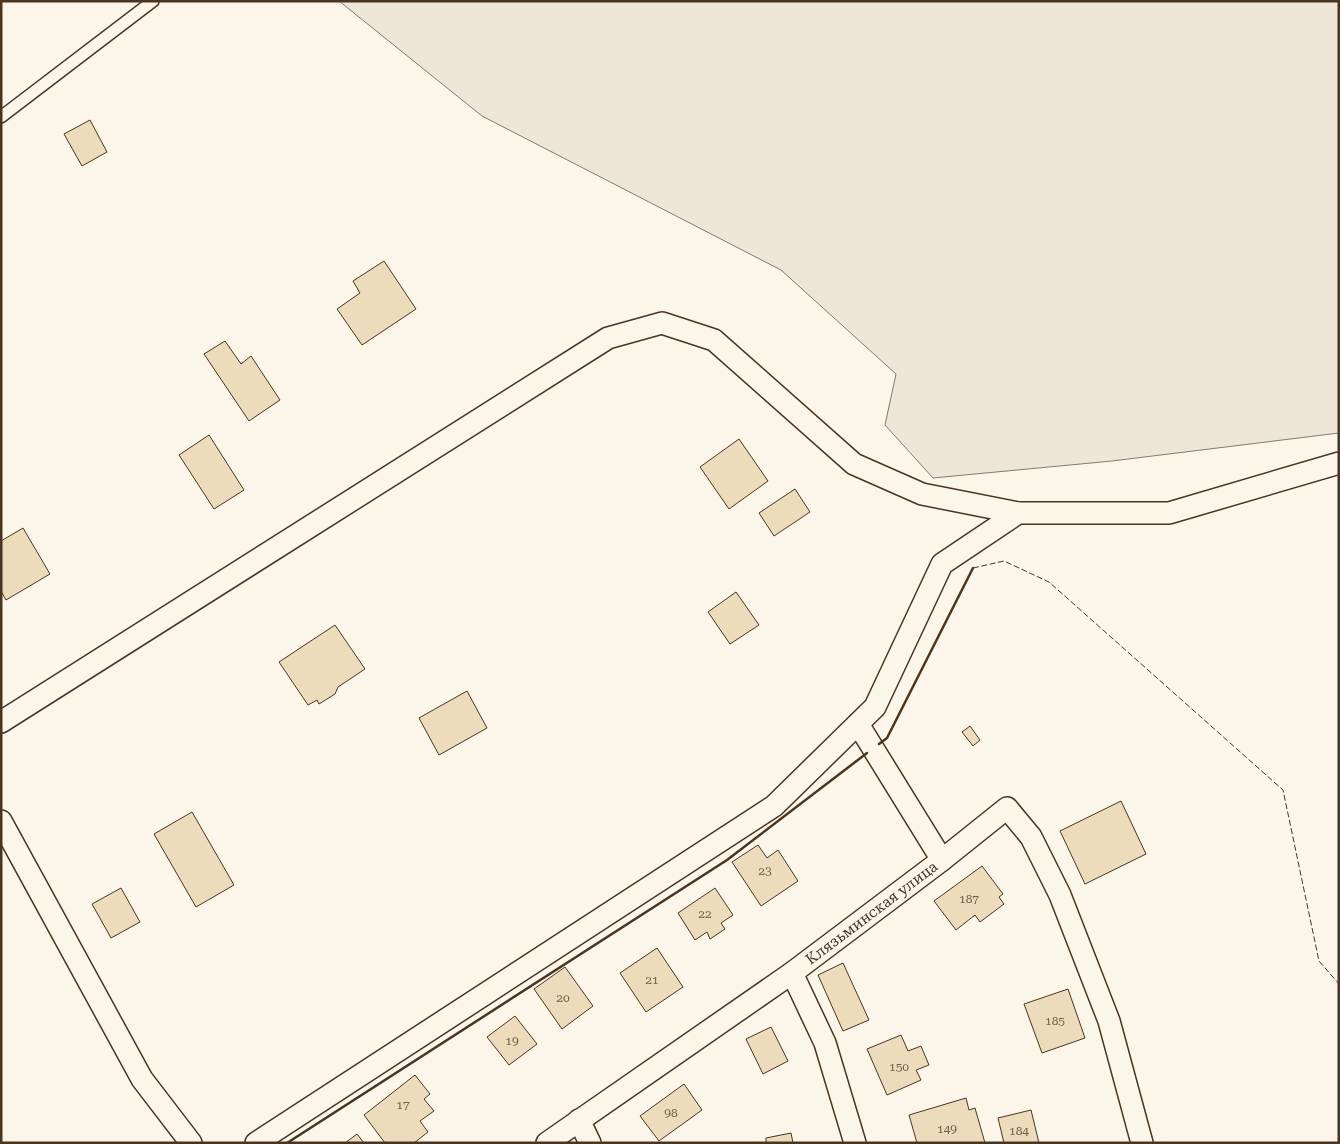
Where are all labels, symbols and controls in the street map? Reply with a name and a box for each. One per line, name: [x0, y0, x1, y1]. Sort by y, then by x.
street label: Клязьминская улица: [802, 857, 941, 968]
house number: 23: [758, 864, 772, 878]
house number: 187: [959, 892, 979, 906]
house number: 22: [698, 907, 712, 921]
house number: 21: [645, 973, 659, 987]
house number: 20: [556, 991, 570, 1005]
house number: 185: [1045, 1014, 1065, 1028]
house number: 19: [505, 1034, 519, 1048]
house number: 150: [889, 1060, 909, 1074]
house number: 17: [396, 1098, 410, 1112]
house number: 98: [664, 1106, 678, 1120]
house number: 149: [937, 1122, 957, 1136]
house number: 184: [1009, 1124, 1029, 1138]

